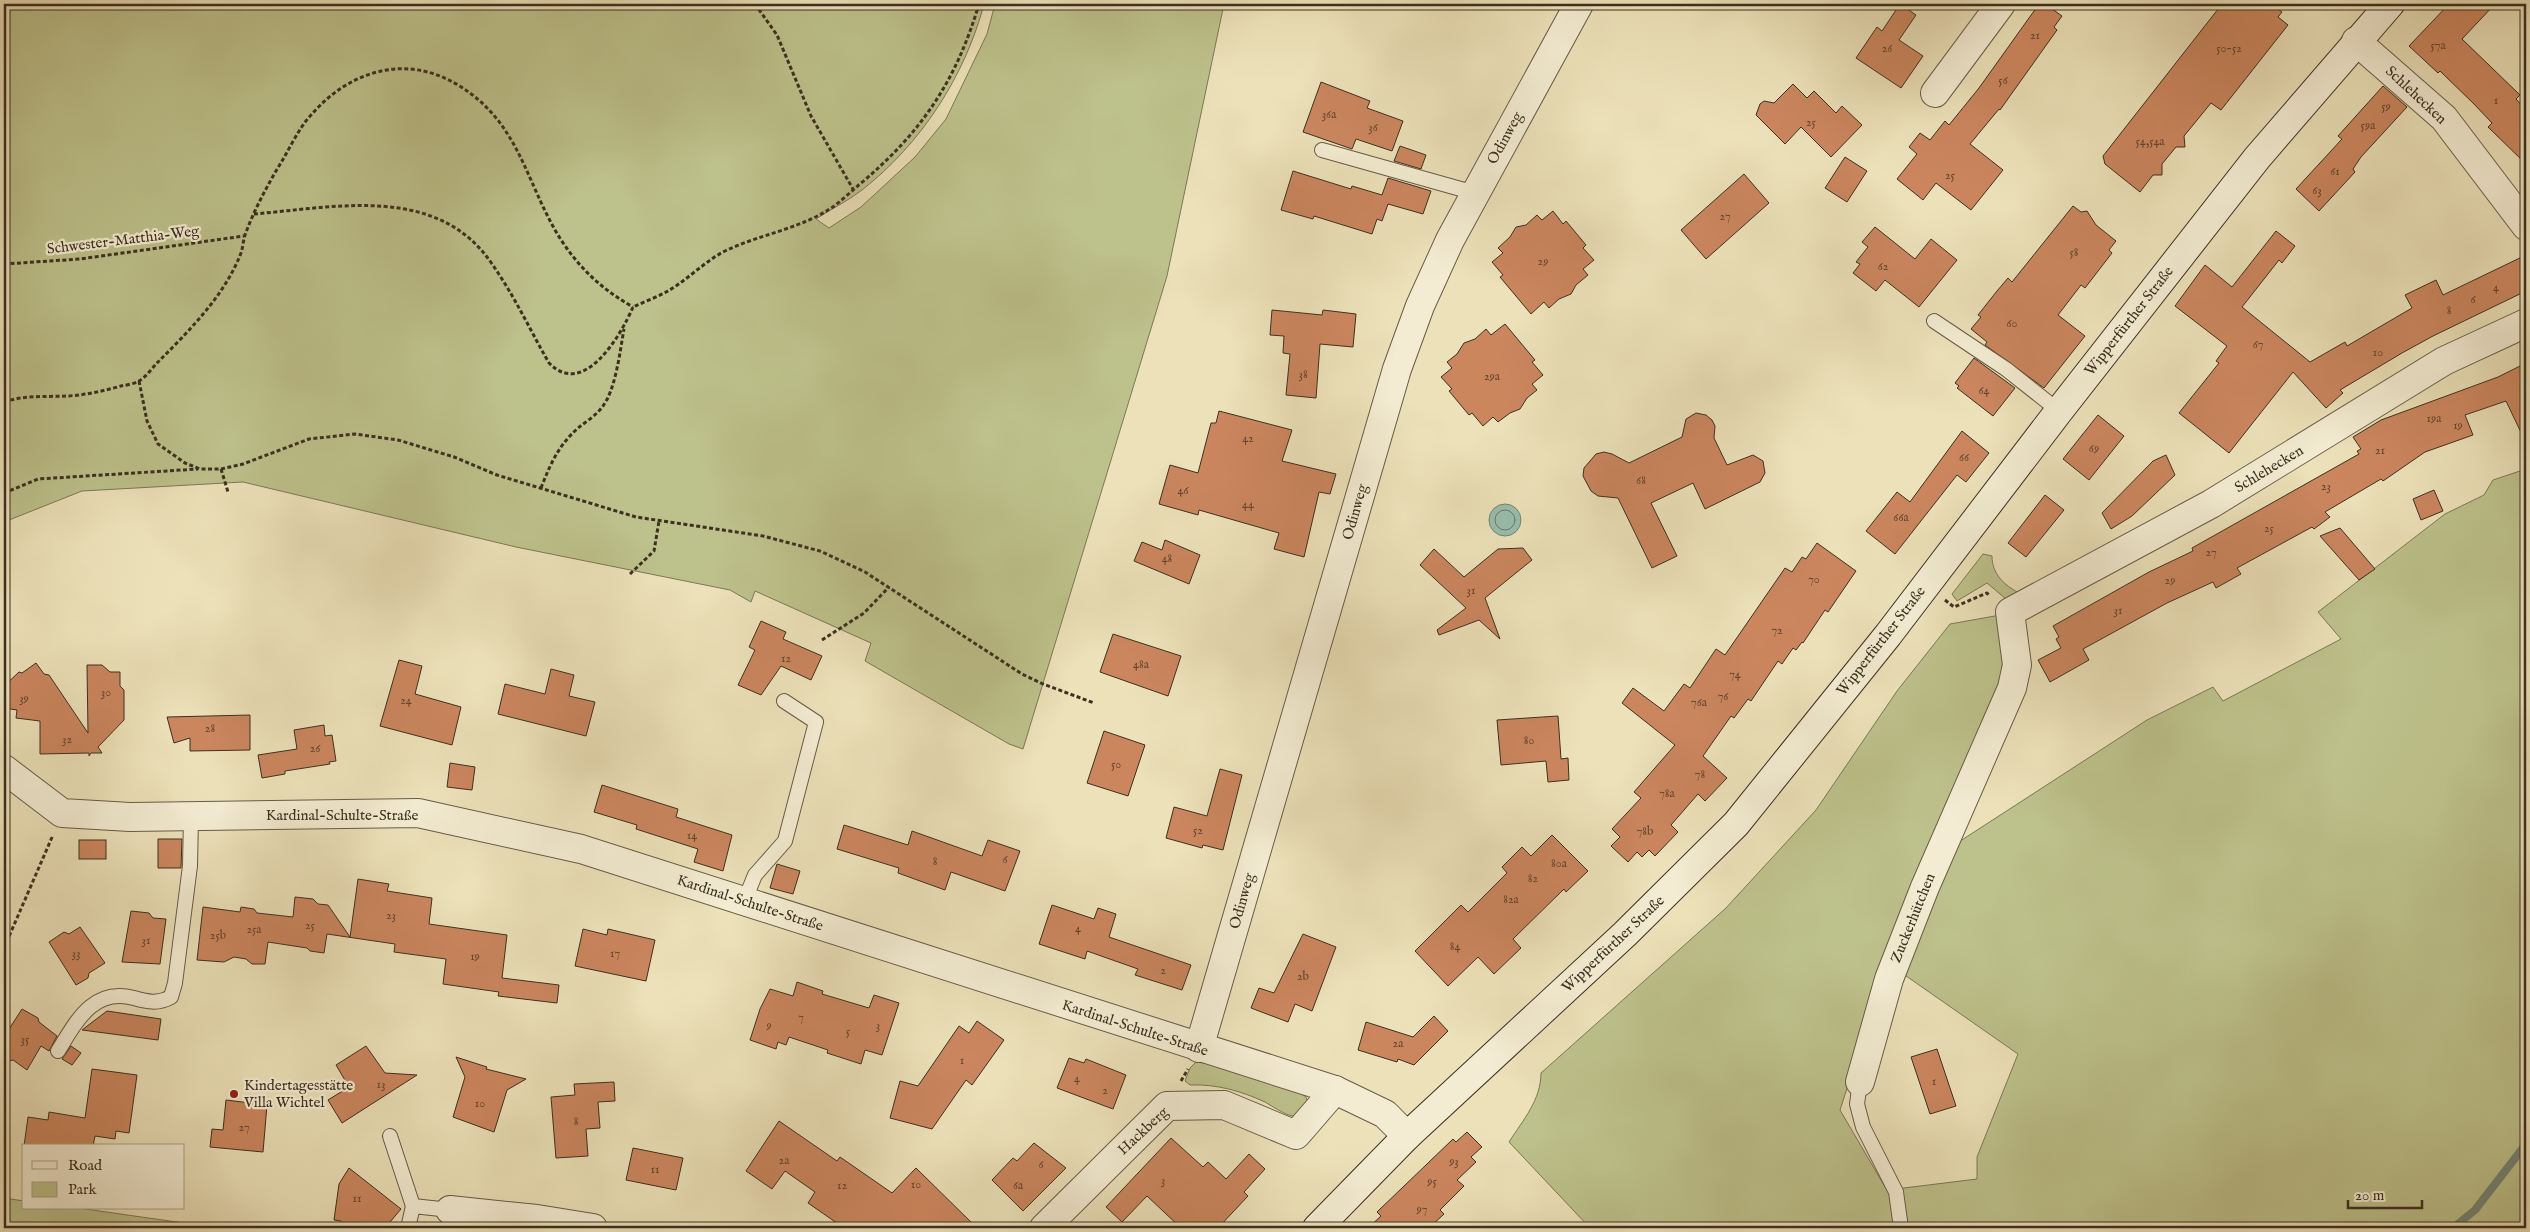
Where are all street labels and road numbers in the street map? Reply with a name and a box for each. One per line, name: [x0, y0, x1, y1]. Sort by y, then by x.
street label: Schlehecken: [2381, 62, 2451, 128]
street label: Odinweg: [1483, 108, 1528, 168]
street label: Schwester-Matthia-Weg: [46, 221, 201, 259]
street label: Wipperfürther Straße: [2080, 262, 2178, 380]
street label: Schlehecken: [2231, 441, 2307, 497]
street label: Odinweg: [1338, 481, 1372, 542]
street label: Wipperfürther Straße: [1832, 582, 1930, 700]
street label: Kardinal-Schulte-Straße: [266, 806, 418, 825]
street label: Kardinal-Schulte-Straße: [674, 870, 826, 936]
street label: Odinweg: [1225, 870, 1259, 931]
street label: Zuckerhütchen: [1886, 870, 1940, 966]
street label: Wipperfürther Straße: [1558, 891, 1669, 997]
street label: Kardinal-Schulte-Straße: [1059, 995, 1211, 1061]
street label: Hackberg: [1114, 1102, 1173, 1159]

